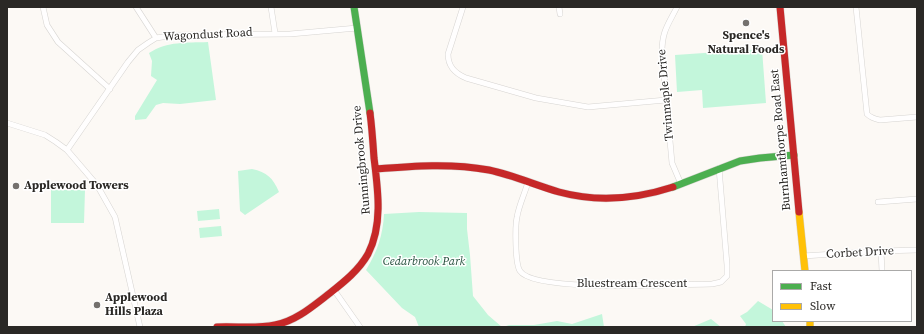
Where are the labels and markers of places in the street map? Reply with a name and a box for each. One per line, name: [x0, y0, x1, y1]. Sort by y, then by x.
marker: Spence's Natural Foods: [741, 18, 751, 28]
place label: Spence's Natural Foods: [708, 29, 784, 57]
place label: Applewood Towers: [24, 179, 129, 193]
marker: Applewood Towers: [11, 181, 21, 191]
place label: Applewood Hills Plaza: [105, 291, 167, 319]
marker: Applewood Hills Plaza: [92, 300, 102, 310]

